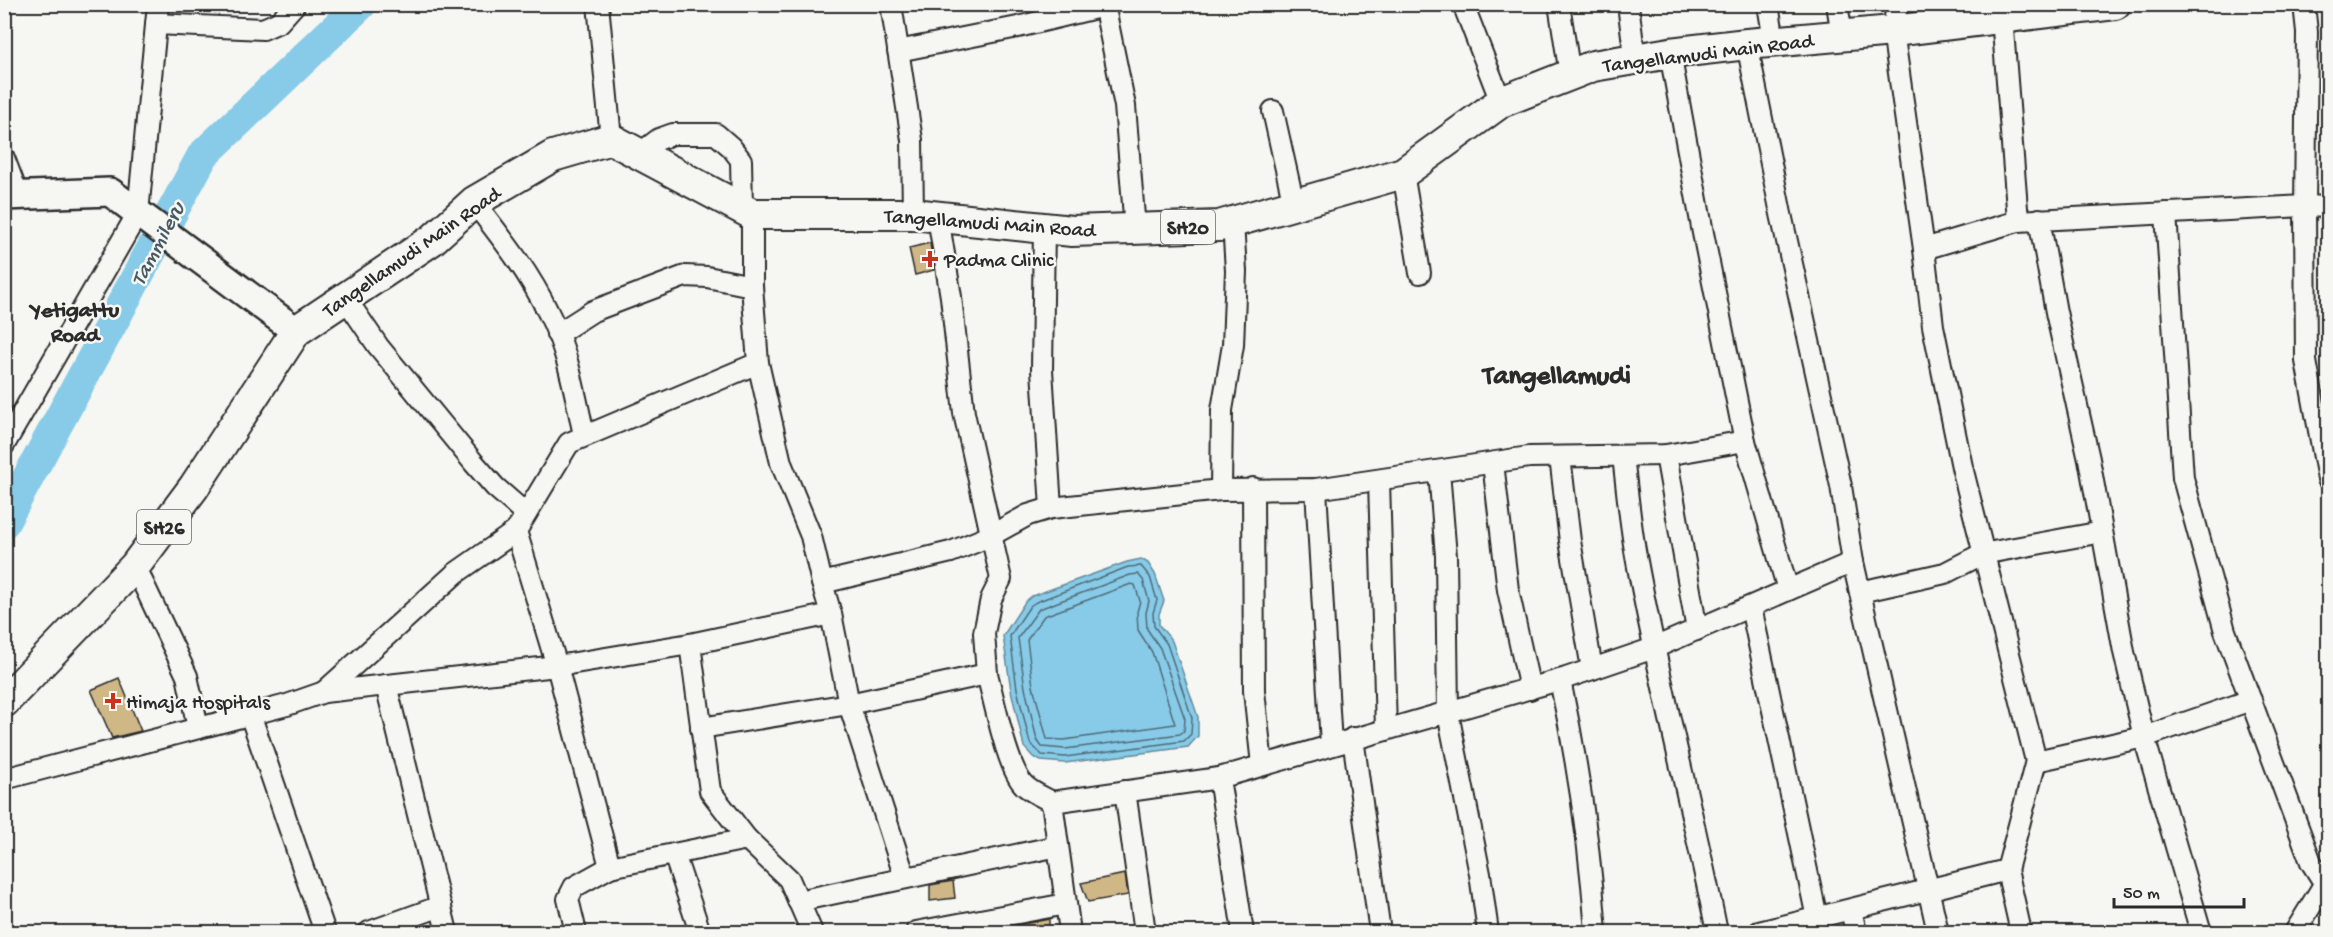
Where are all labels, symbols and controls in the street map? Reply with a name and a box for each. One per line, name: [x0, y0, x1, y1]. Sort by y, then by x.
street label: Tangellamudi Main Road: [1601, 30, 1817, 81]
street label: Tangellamudi Main Road: [318, 182, 508, 325]
water label: Tammileru: [127, 197, 193, 291]
street label: Tangellamudi Main Road: [882, 206, 1098, 245]
road number: SH20: [1161, 210, 1215, 244]
marker: Padma Clinic: [921, 250, 939, 268]
place label: Padma Clinic: [943, 250, 1054, 275]
district label: Yetigattu Road: [28, 299, 120, 350]
district label: Tangellamudi: [1481, 362, 1631, 394]
road number: SH26: [137, 510, 191, 544]
marker: Himaja Hospitals: [104, 692, 122, 710]
place label: Himaja Hospitals: [126, 692, 271, 717]
scale bar: [2114, 871, 2244, 909]
text: 50 m: [2123, 884, 2160, 905]

